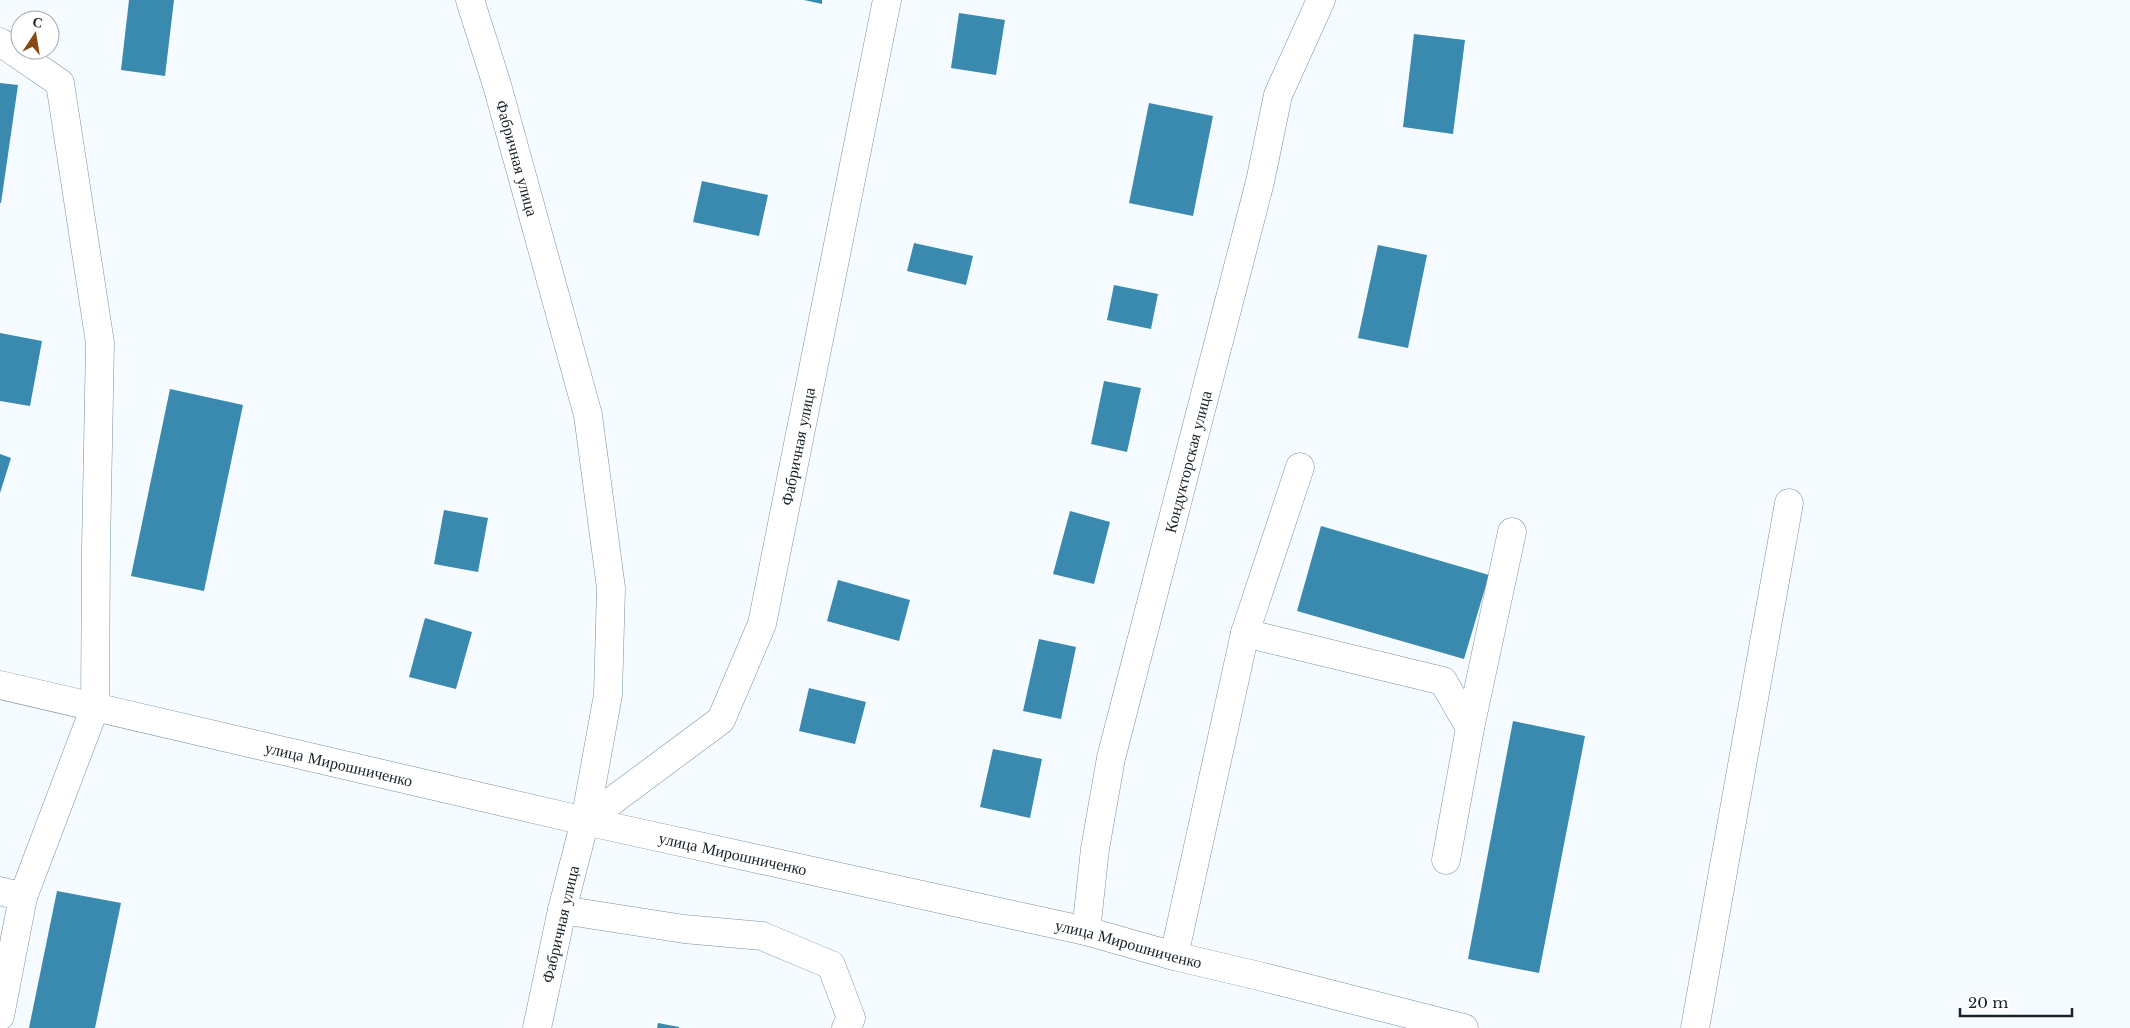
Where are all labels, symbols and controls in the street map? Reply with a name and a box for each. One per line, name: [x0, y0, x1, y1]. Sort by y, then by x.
north arrow: [10, 10, 60, 60]
text: С: [31, 12, 45, 32]
street label: Фабричная улица: [492, 98, 543, 218]
street label: Фабричная улица: [776, 386, 819, 507]
street label: Кондукторская улица: [1160, 388, 1216, 535]
street label: улица Мирошниченко: [263, 737, 415, 791]
street label: улица Мирошниченко: [657, 828, 809, 879]
street label: Фабричная улица: [537, 863, 583, 985]
street label: улица Мирошниченко: [1054, 915, 1204, 972]
scale bar: [1960, 986, 2072, 1018]
text: 20 m: [1968, 993, 2008, 1012]

